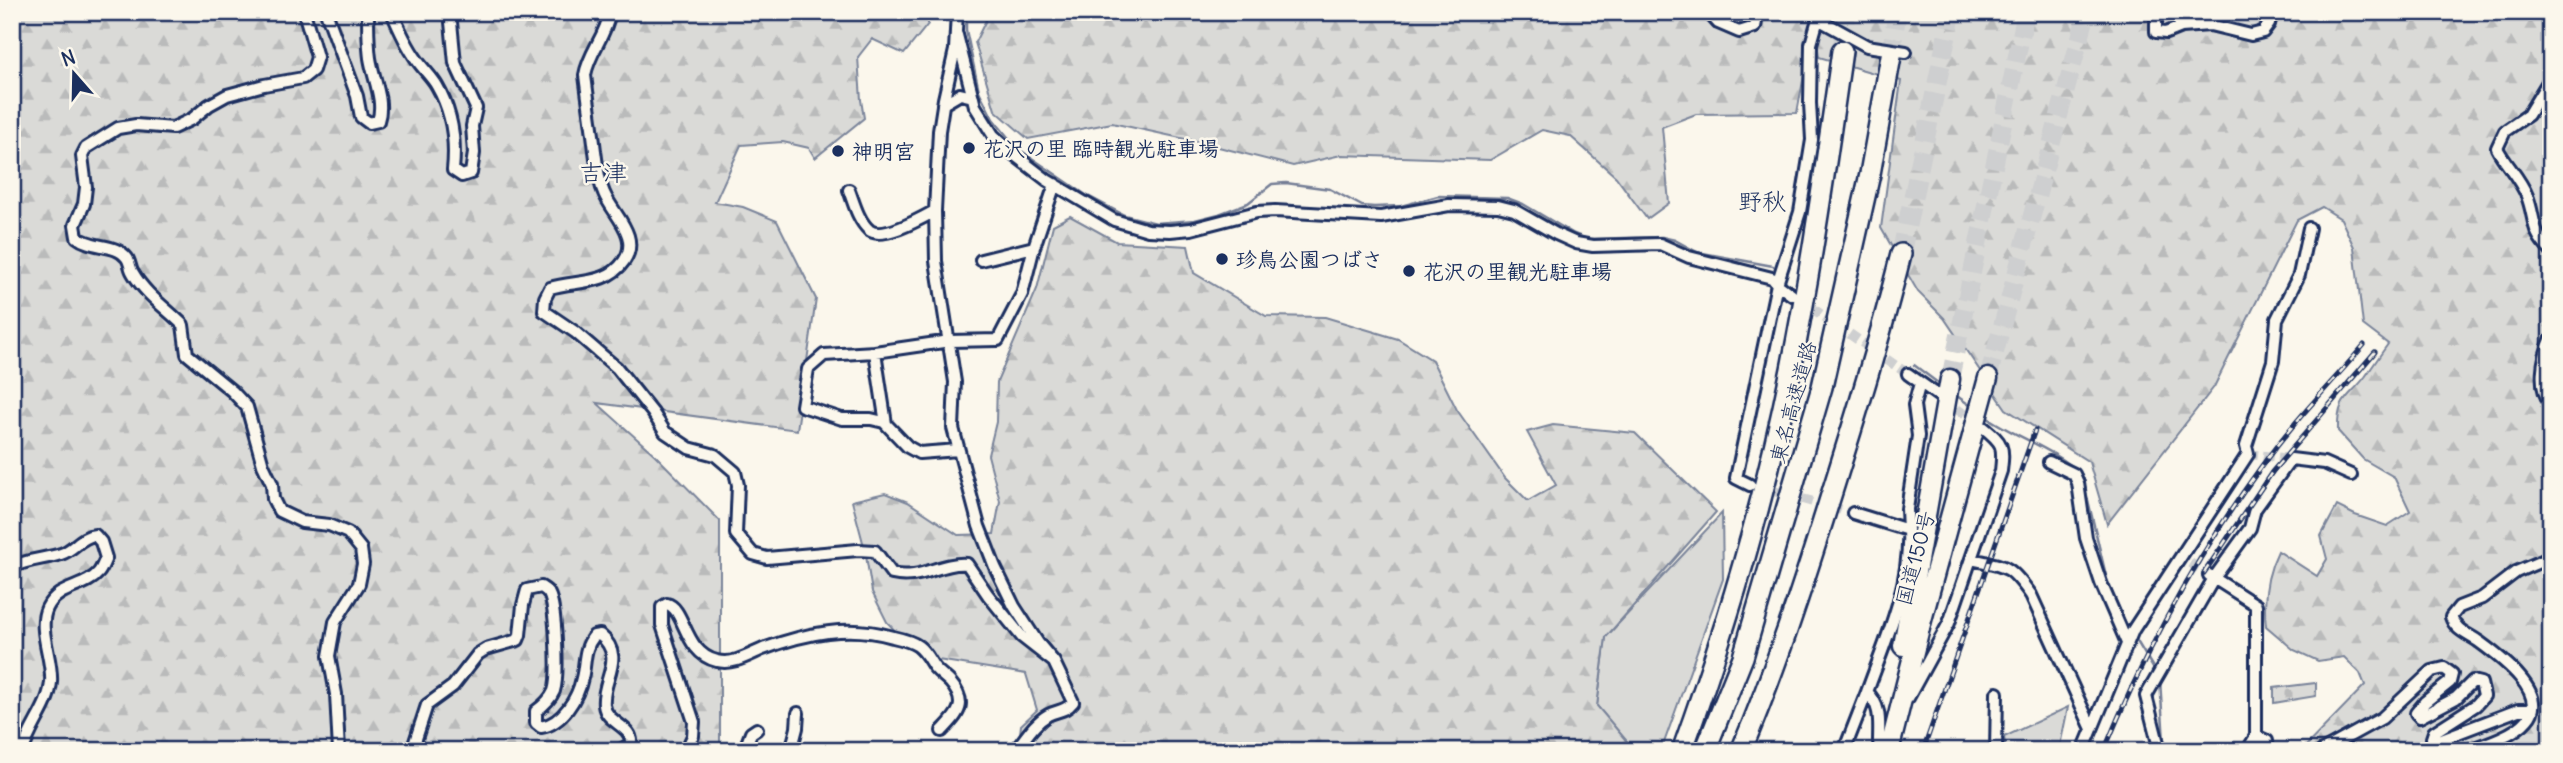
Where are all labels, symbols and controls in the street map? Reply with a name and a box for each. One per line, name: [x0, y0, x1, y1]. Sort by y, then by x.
north arrow: [38, 38, 108, 108]
text: N: [58, 45, 78, 72]
place label: 花沢の里 臨時観光駐車場: [983, 135, 1219, 162]
place label: 神明宮: [852, 138, 915, 165]
marker: 花沢の里 臨時観光駐車場: [961, 140, 977, 156]
marker: 神明宮: [830, 143, 846, 159]
district label: 吉津: [579, 157, 627, 187]
district label: 野秋: [1738, 186, 1786, 216]
place label: 珍鳥公園つばさ: [1236, 246, 1383, 273]
marker: 珍鳥公園つばさ: [1214, 251, 1230, 267]
place label: 花沢の里観光駐車場: [1423, 258, 1612, 285]
marker: 花沢の里観光駐車場: [1401, 263, 1417, 279]
street label: 東名高速道路: [1764, 338, 1822, 466]
street label: 国道150号: [1889, 508, 1941, 608]

